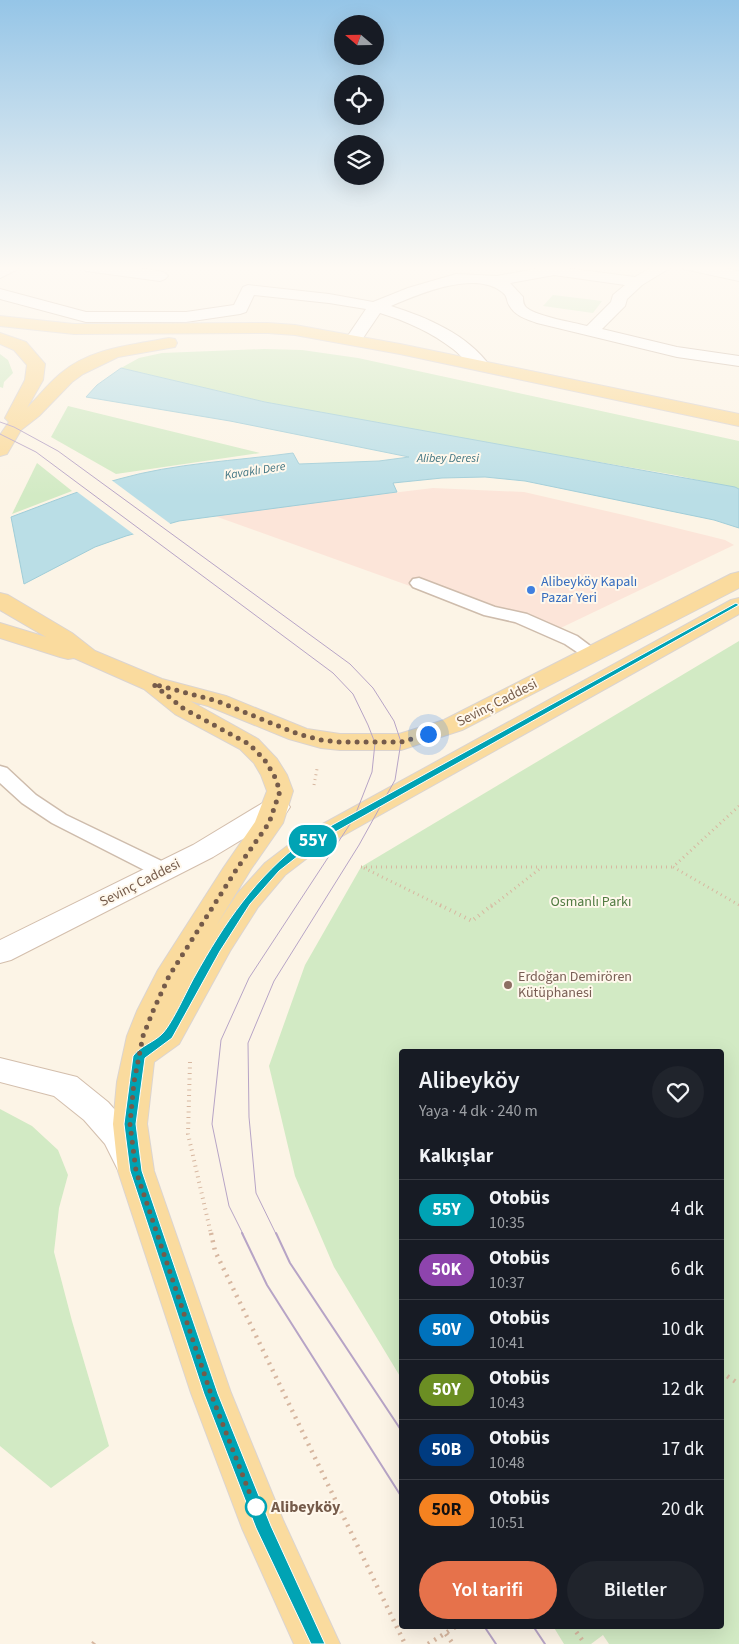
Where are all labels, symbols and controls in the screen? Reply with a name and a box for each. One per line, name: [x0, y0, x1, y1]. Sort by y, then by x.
north arrow: [334, 15, 384, 65]
map controls: [334, 15, 384, 185]
button: locate: [334, 75, 384, 125]
button: layers: [334, 135, 384, 185]
water label: Alibey Deresi: [416, 450, 479, 467]
water label: Kavaklı Dere: [223, 458, 287, 484]
place label: Alibeyköy Kapalı Pazar Yeri: [541, 572, 637, 608]
marker: Alibeyköy Kapalı Pazar Yeri: [525, 584, 537, 596]
street label: Sevinç Caddesi: [453, 674, 541, 732]
your location: [416, 722, 441, 747]
line badge: 55Y: [284, 825, 342, 857]
text: 55Y: [299, 828, 327, 853]
street label: Sevinç Caddesi: [96, 854, 184, 912]
park label: Osmanlı Parkı: [551, 892, 631, 912]
place label: Erdoğan Demirören Kütüphanesi: [518, 967, 632, 1003]
marker: Erdoğan Demirören Kütüphanesi: [502, 979, 514, 991]
text: Alibeyköy: [419, 1063, 520, 1098]
button: heart: [652, 1066, 704, 1118]
text: Yaya · 4 dk · 240 m: [419, 1100, 538, 1122]
text: Kalkışlar: [419, 1143, 493, 1170]
text: Otobüs: [489, 1185, 550, 1212]
text: 4 dk: [671, 1196, 704, 1223]
text: 55Y: [432, 1197, 461, 1222]
text: 10:35: [489, 1212, 525, 1234]
text: Otobüs: [489, 1245, 550, 1272]
text: 6 dk: [671, 1256, 704, 1283]
text: 50K: [431, 1257, 462, 1282]
text: 10:37: [489, 1272, 525, 1294]
text: Otobüs: [489, 1305, 550, 1332]
text: 10 dk: [661, 1316, 704, 1343]
text: 50V: [432, 1317, 461, 1342]
text: 10:41: [489, 1332, 525, 1354]
text: Otobüs: [489, 1365, 550, 1392]
text: 12 dk: [661, 1376, 704, 1403]
text: 50Y: [432, 1377, 461, 1402]
text: 10:43: [489, 1392, 525, 1414]
text: Otobüs: [489, 1425, 550, 1452]
text: 17 dk: [661, 1436, 704, 1463]
text: 50B: [432, 1437, 461, 1462]
text: 10:48: [489, 1452, 525, 1474]
text: Otobüs: [489, 1485, 550, 1512]
marker: Alibeyköy: [245, 1496, 267, 1518]
place label: Alibeyköy: [270, 1496, 341, 1518]
text: 20 dk: [661, 1496, 704, 1523]
text: 50R: [431, 1497, 462, 1522]
text: 10:51: [489, 1512, 525, 1534]
button: Yol tarifi: [419, 1561, 557, 1619]
button: Biletler: [567, 1561, 704, 1619]

